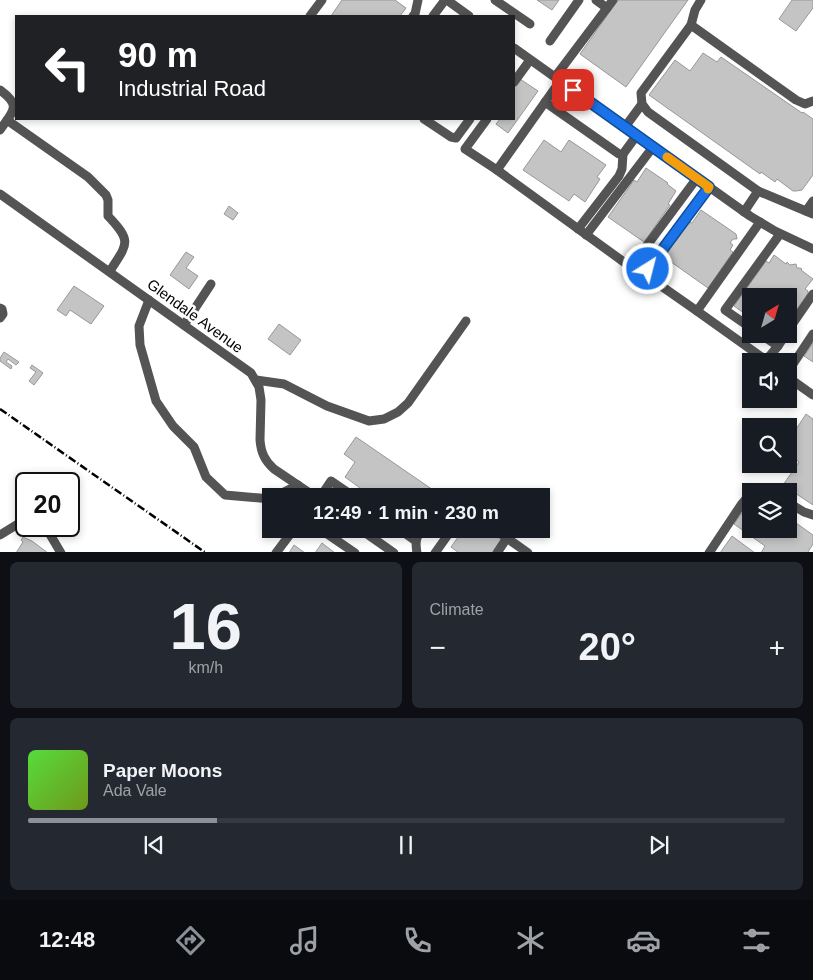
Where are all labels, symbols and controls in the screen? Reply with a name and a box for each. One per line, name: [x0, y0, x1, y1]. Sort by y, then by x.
icon: left: [35, 35, 100, 100]
text: 90 m: [118, 35, 198, 74]
pin: [552, 69, 594, 111]
text: Industrial Road: [118, 76, 266, 101]
icon: arrive: [559, 76, 587, 104]
position arrow: [621, 242, 673, 294]
street label: Glendale Avenue: [144, 275, 246, 356]
north arrow: [742, 288, 798, 342]
map controls: [742, 288, 797, 538]
button: sound: [742, 353, 797, 408]
button: search: [742, 418, 797, 473]
speed limit sign: 20: [15, 472, 80, 537]
button: layers: [742, 483, 797, 538]
text: 12:49 · 1 min · 230 m: [313, 502, 499, 523]
text: 16: [170, 590, 242, 663]
text: Climate: [430, 601, 484, 618]
text: 20°: [579, 626, 636, 668]
text: −: [430, 632, 446, 663]
text: +: [769, 632, 785, 663]
text: km/h: [188, 659, 223, 676]
text: Paper Moons: [103, 760, 222, 781]
text: Ada Vale: [103, 782, 167, 799]
icon: previous: [140, 831, 168, 859]
icon: pause: [392, 831, 420, 859]
icon: next: [645, 831, 673, 859]
icon: directions: [173, 923, 208, 958]
icon: music: [287, 923, 322, 958]
icon: phone: [400, 923, 435, 958]
icon: climate: [513, 923, 548, 958]
icon: car: [626, 923, 661, 958]
icon: filters: [739, 923, 774, 958]
text: 12:48: [39, 927, 95, 952]

